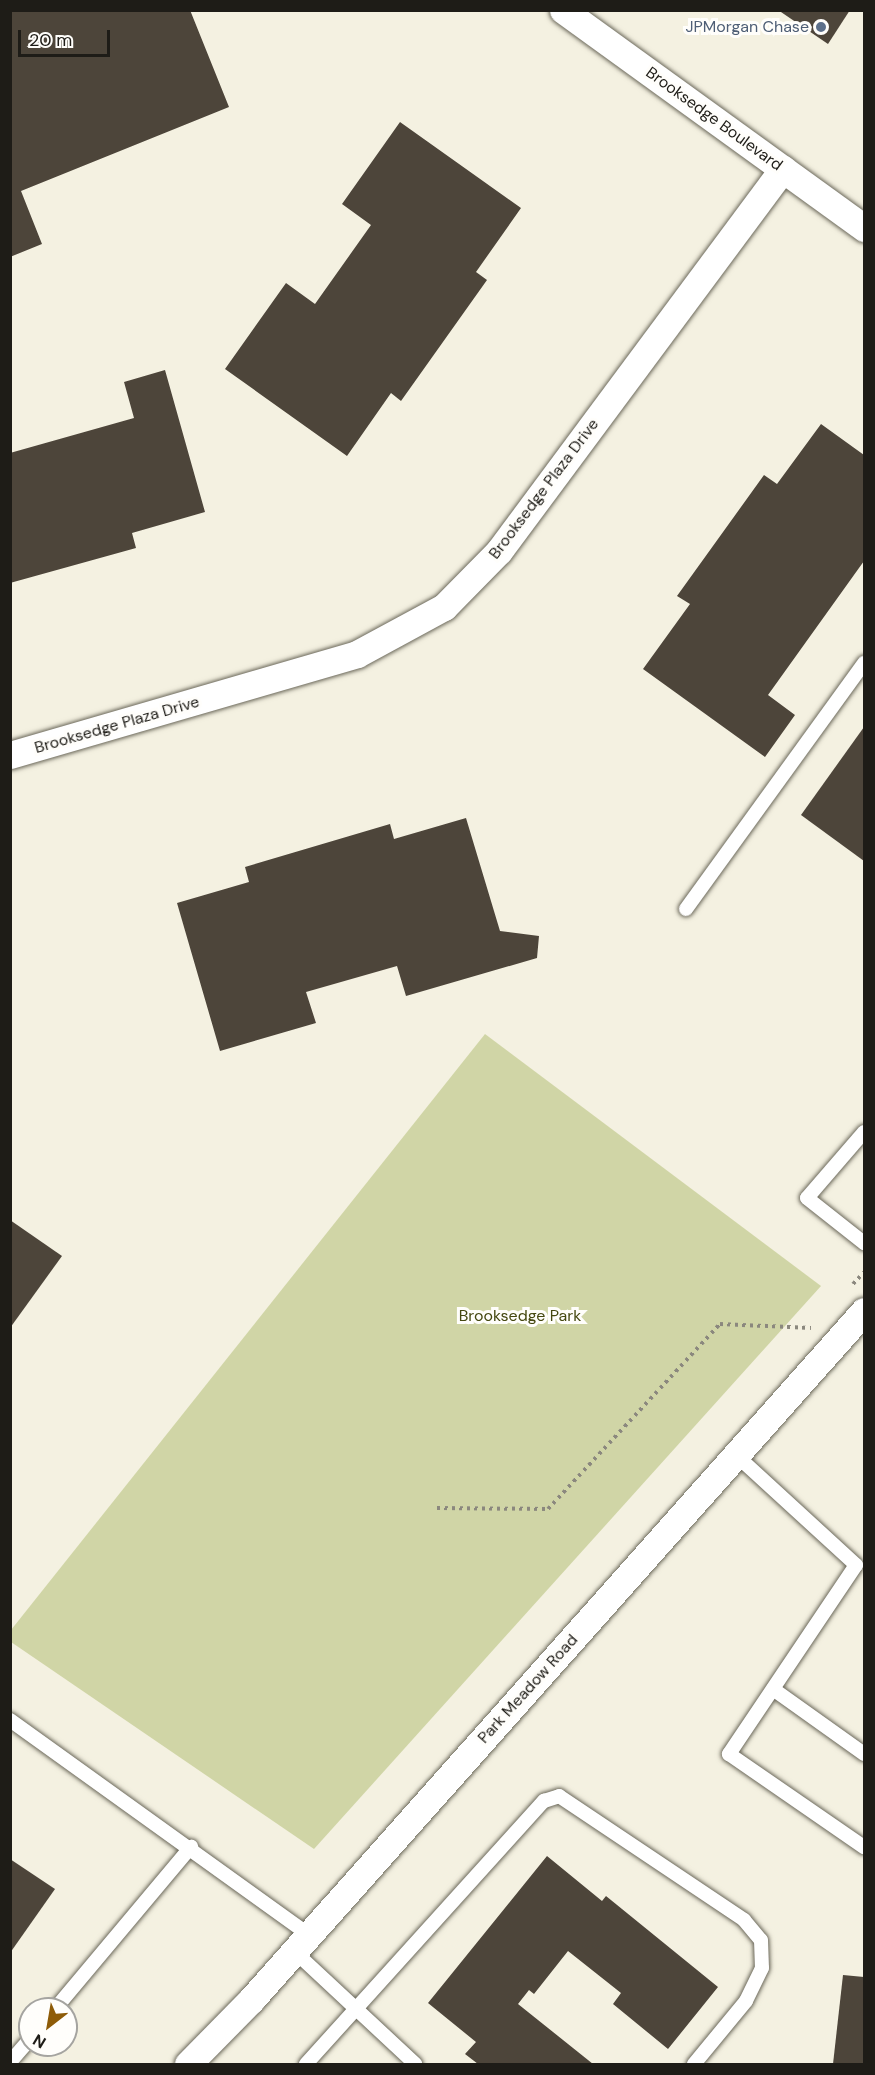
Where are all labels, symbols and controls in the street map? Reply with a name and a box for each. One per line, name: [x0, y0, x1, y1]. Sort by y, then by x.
place label: JPMorgan Chase: [685, 17, 809, 37]
scale bar: [21, 18, 112, 56]
marker: JPMorgan Chase: [814, 20, 828, 34]
text: 20 m: [29, 28, 72, 52]
street label: Brooksedge Boulevard: [642, 63, 786, 175]
street label: Brooksedge Plaza Drive: [485, 415, 603, 563]
street label: Brooksedge Plaza Drive: [32, 692, 202, 758]
park label: Brooksedge Park: [459, 1306, 581, 1326]
street label: Park Meadow Road: [474, 1631, 582, 1747]
north arrow: [18, 1997, 78, 2057]
text: N: [29, 2029, 50, 2053]

